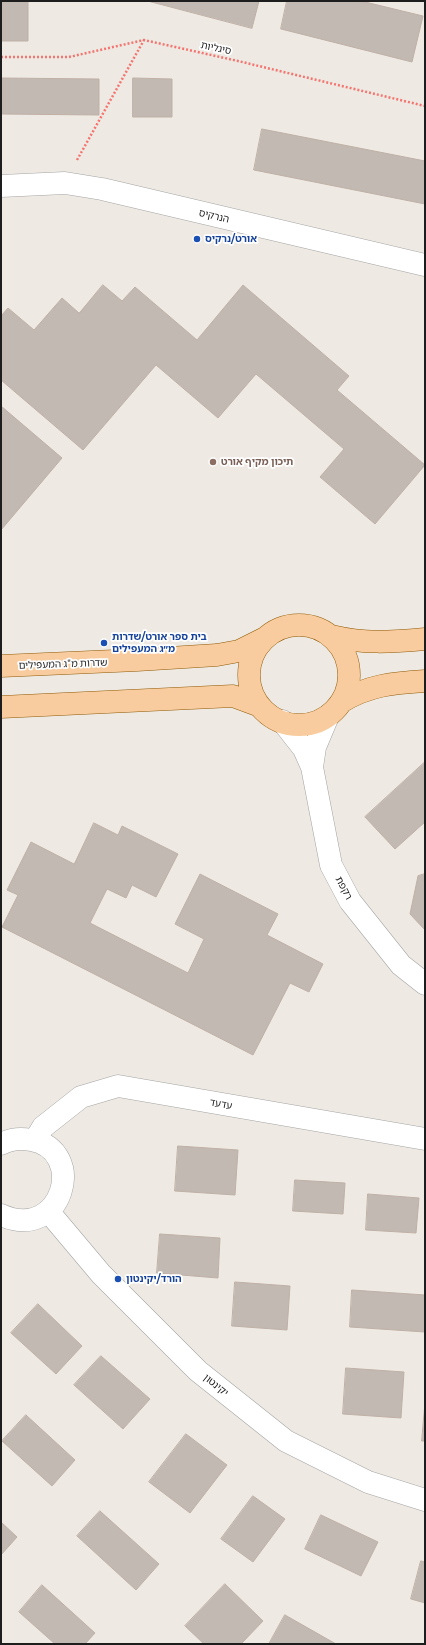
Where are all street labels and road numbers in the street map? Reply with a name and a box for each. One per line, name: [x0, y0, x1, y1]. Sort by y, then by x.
street label: סיגליות: [200, 39, 232, 57]
street label: הנרקיס: [198, 207, 230, 225]
street label: שדרות מ"ג המעפילים: [18, 656, 108, 672]
street label: רקפת: [333, 874, 355, 902]
street label: עדעד: [209, 1096, 233, 1112]
street label: יקינטון: [201, 1371, 231, 1399]

